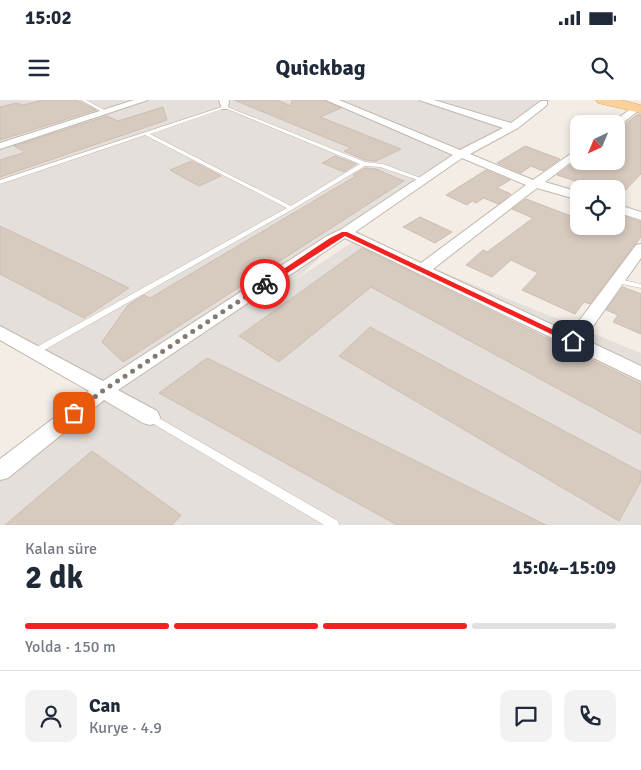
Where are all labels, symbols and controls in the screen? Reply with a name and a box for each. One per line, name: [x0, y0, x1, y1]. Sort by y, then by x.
text: 15:02: [25, 6, 72, 30]
icon: menu: [25, 54, 53, 82]
text: Quickbag: [275, 54, 366, 81]
icon: search: [588, 54, 616, 82]
north arrow: [570, 115, 625, 170]
map controls: [570, 115, 625, 235]
button: locate: [570, 180, 625, 235]
courier: [240, 259, 290, 309]
icon: bike: [251, 270, 279, 298]
pin: [552, 320, 594, 362]
icon: home: [559, 327, 587, 355]
pin: [53, 392, 95, 434]
icon: bag: [60, 399, 88, 427]
text: Kalan süre: [25, 539, 97, 559]
text: 15:04–15:09: [512, 556, 616, 580]
text: 2 dk: [25, 558, 83, 597]
text: Yolda · 150 m: [25, 637, 116, 657]
button: person: [25, 690, 77, 742]
button: chat: [500, 690, 552, 742]
button: phone: [564, 690, 616, 742]
text: Can: [89, 694, 121, 718]
text: Kurye · 4.9: [89, 718, 162, 738]

